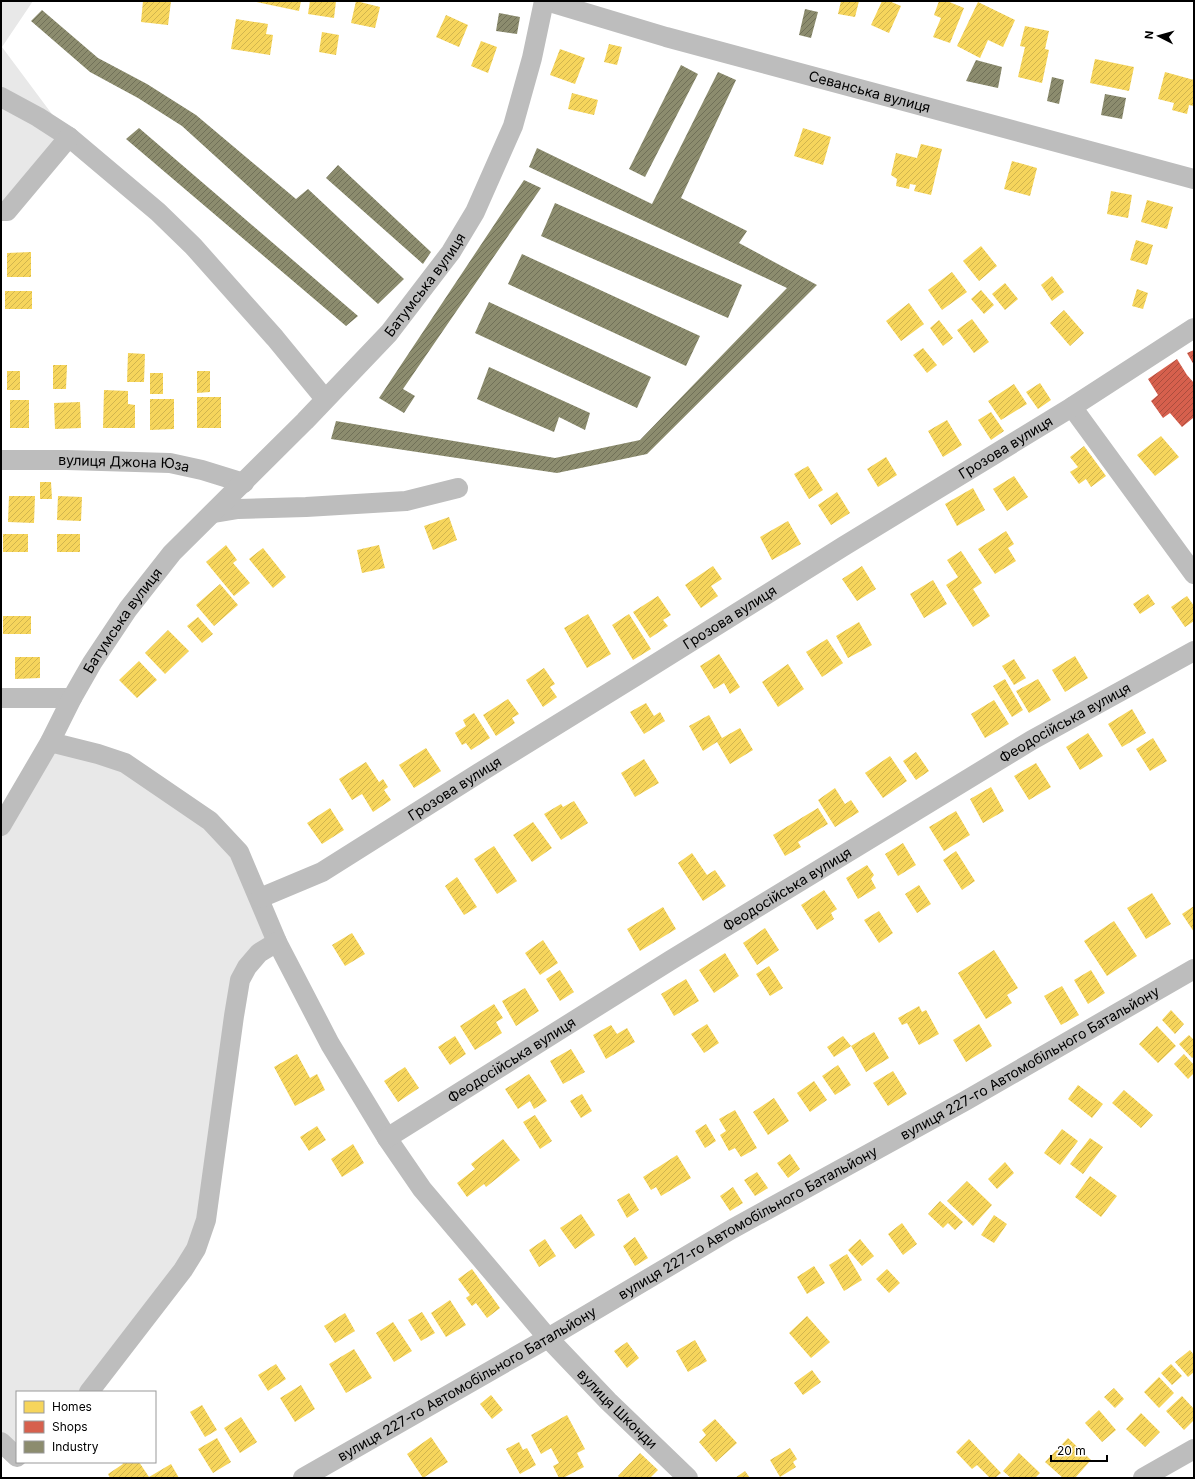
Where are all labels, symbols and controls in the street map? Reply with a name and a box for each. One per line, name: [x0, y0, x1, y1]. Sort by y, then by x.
north arrow: [1139, 16, 1179, 56]
text: N: [1142, 30, 1156, 40]
street label: Севанська вулиця: [807, 67, 932, 116]
street label: Батумська вулиця: [380, 230, 469, 340]
street label: Грозова вулиця: [955, 412, 1056, 482]
street label: вулиця Джона Юза: [58, 451, 191, 475]
street label: Батумська вулиця: [79, 564, 165, 676]
street label: Грозова вулиця: [680, 581, 779, 653]
street label: Феодосійська вулиця: [996, 679, 1133, 766]
street label: Грозова вулиця: [405, 752, 504, 824]
street label: Феодосійська вулиця: [719, 843, 854, 935]
street label: вулиця 227-го Автомобільного Батальйону: [897, 982, 1162, 1143]
street label: Феодосійська вулиця: [444, 1013, 578, 1106]
street label: вулиця 227-го Автомобільного Батальйону: [615, 1142, 880, 1302]
street label: вулиця 227-го Автомобільного Батальйону: [334, 1302, 599, 1464]
street label: вулиця Шконди: [574, 1365, 661, 1452]
legend: [16, 1391, 156, 1463]
text: Homes: [52, 1399, 92, 1414]
text: Shops: [52, 1419, 88, 1434]
scale bar: [1051, 1437, 1107, 1463]
text: Industry: [52, 1439, 99, 1454]
text: 20 m: [1057, 1443, 1086, 1458]

